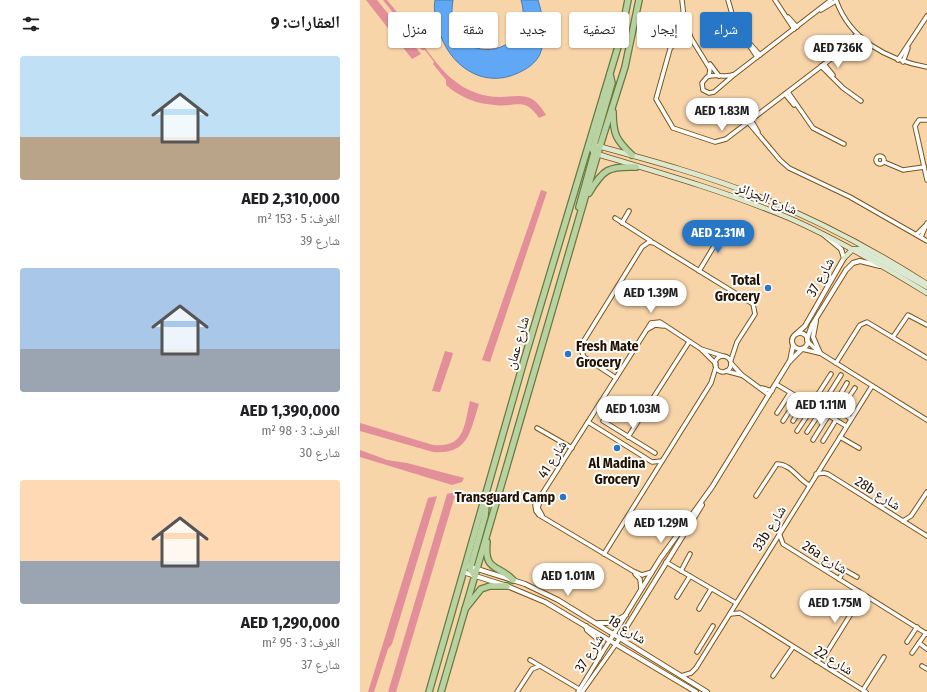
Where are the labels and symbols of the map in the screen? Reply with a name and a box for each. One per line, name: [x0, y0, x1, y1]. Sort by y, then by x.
pin: AED 736K: [797, 35, 879, 69]
pin: AED 1.83M: [676, 98, 768, 132]
street label: شارع الجزائر: [733, 178, 800, 219]
pin: AED 2.31M: [672, 220, 764, 254]
street label: شارع 37: [803, 255, 839, 300]
place label: Total Grocery: [715, 272, 760, 305]
pin: AED 1.39M: [605, 280, 697, 314]
marker: Total Grocery: [763, 283, 773, 293]
street label: شارع عمان: [502, 315, 534, 372]
place label: Fresh Mate Grocery: [576, 338, 639, 371]
marker: Fresh Mate Grocery: [563, 349, 573, 359]
pin: AED 1.11M: [775, 392, 867, 426]
pin: AED 1.03M: [587, 396, 679, 430]
street label: شارع 41: [534, 437, 571, 482]
marker: Al Madina Grocery: [612, 443, 622, 453]
place label: Al Madina Grocery: [588, 455, 645, 488]
street label: 28b شارع: [851, 473, 904, 515]
place label: Transguard Camp: [455, 489, 555, 506]
marker: Transguard Camp: [558, 492, 568, 502]
street label: 33b شارع: [749, 503, 791, 555]
pin: AED 1.29M: [615, 510, 707, 544]
street label: 26a شارع: [799, 537, 850, 579]
pin: AED 1.01M: [522, 563, 614, 597]
pin: AED 1.75M: [789, 590, 881, 624]
street label: شارع 18: [604, 611, 649, 649]
street label: شارع 37: [571, 631, 609, 676]
street label: شارع 22: [811, 642, 856, 680]

